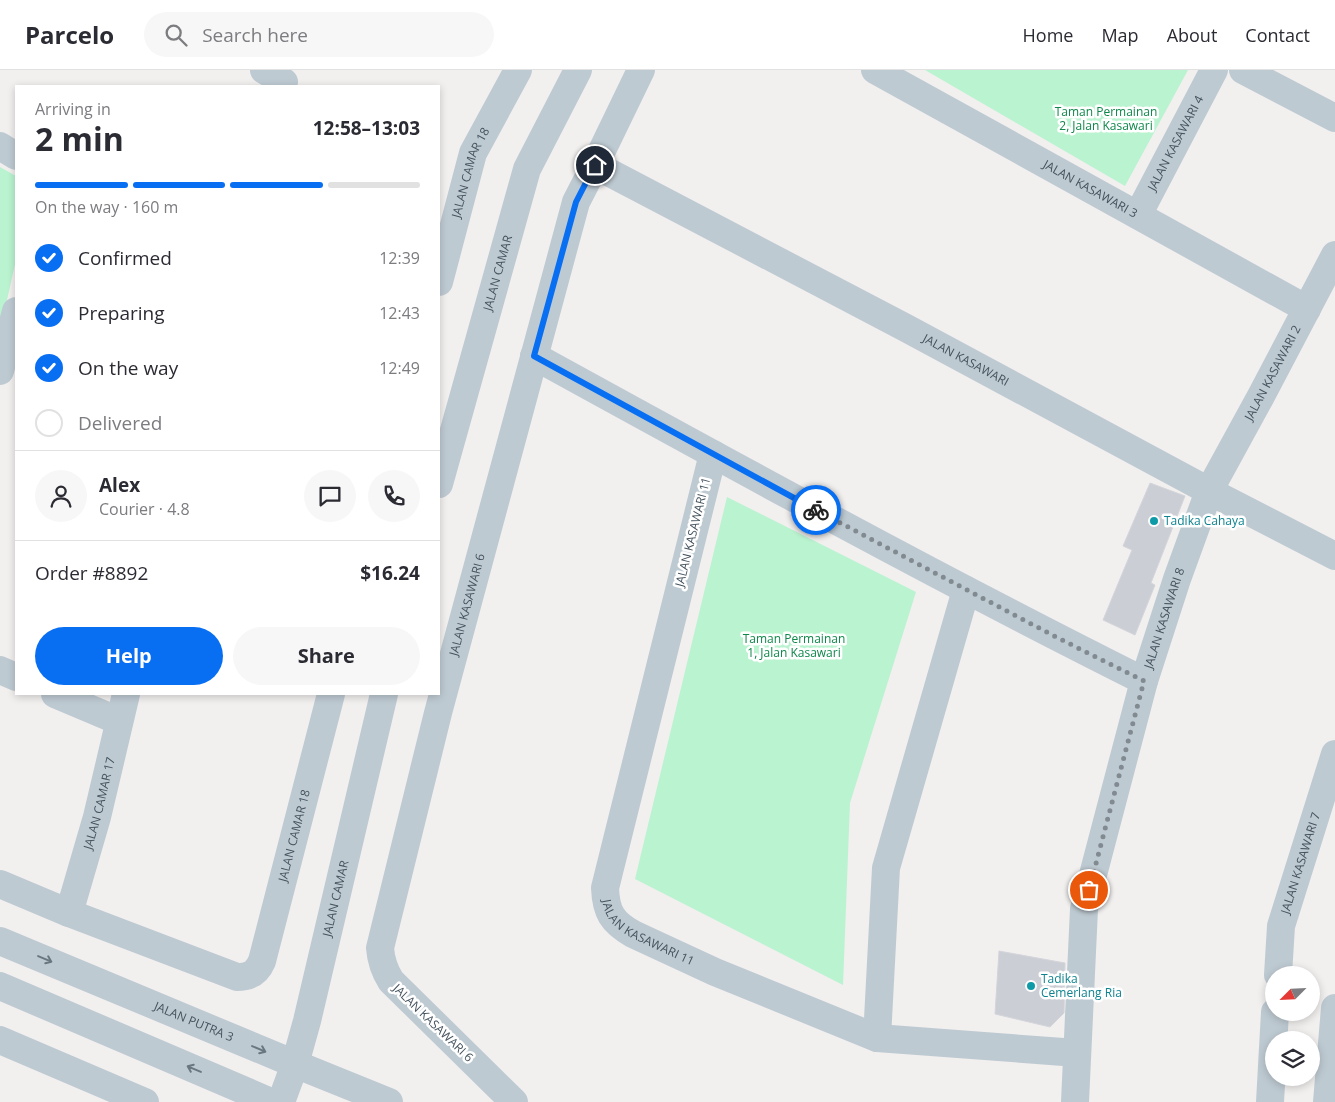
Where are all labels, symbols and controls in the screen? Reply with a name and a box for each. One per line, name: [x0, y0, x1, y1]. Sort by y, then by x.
search box: [144, 12, 494, 57]
text: Parcelo: [25, 18, 114, 51]
icon: search: [162, 21, 190, 49]
text: Search here: [202, 22, 308, 48]
text: Home: [1023, 23, 1073, 47]
text: Map: [1101, 23, 1139, 47]
text: About: [1167, 23, 1217, 47]
text: Contact: [1245, 23, 1310, 47]
street label: JALAN KASAWARI 4: [1143, 92, 1207, 195]
text: Arriving in: [35, 98, 111, 120]
park label: Taman Permainan 2, Jalan Kasawari: [1055, 103, 1157, 134]
text: 12:58–13:03: [313, 115, 420, 141]
text: 2 min: [35, 117, 124, 160]
street label: JALAN CAMAR 18: [447, 124, 493, 221]
pin: [574, 144, 616, 186]
icon: home: [581, 151, 609, 179]
street label: JALAN KASAWARI 3: [1039, 155, 1141, 222]
text: On the way · 160 m: [35, 196, 178, 218]
street label: JALAN CAMAR: [479, 233, 516, 314]
icon: check: [35, 244, 63, 272]
text: Confirmed: [78, 245, 172, 271]
text: 12:39: [379, 247, 420, 269]
icon: check: [35, 299, 63, 327]
text: Preparing: [78, 300, 165, 326]
text: 12:43: [379, 302, 420, 324]
street label: JALAN KASAWARI 2: [1240, 322, 1305, 424]
street label: JALAN KASAWARI: [919, 329, 1012, 390]
icon: check: [35, 354, 63, 382]
text: On the way: [78, 355, 178, 381]
text: 12:49: [379, 357, 420, 379]
text: Delivered: [78, 410, 162, 436]
button: person: [35, 470, 87, 522]
button: chat: [304, 470, 356, 522]
button: phone: [368, 470, 420, 522]
text: Alex: [99, 472, 140, 498]
street label: JALAN KASAWARI 11: [670, 475, 714, 589]
courier: [791, 485, 841, 535]
icon: bike: [802, 496, 830, 524]
text: Courier · 4.8: [99, 498, 190, 520]
place label: Tadika Cahaya: [1164, 512, 1245, 529]
marker: Tadika Cahaya: [1148, 515, 1160, 527]
street label: JALAN KASAWARI 6: [445, 551, 489, 659]
text: Order #8892: [35, 560, 148, 586]
text: $16.24: [360, 560, 420, 586]
street label: JALAN KASAWARI 8: [1139, 565, 1189, 672]
button: Help: [35, 627, 223, 685]
button: Share: [233, 627, 420, 685]
park label: Taman Permainan 1, Jalan Kasawari: [743, 630, 845, 661]
street label: JALAN CAMAR 17: [79, 755, 119, 852]
street label: JALAN CAMAR 18: [274, 787, 314, 884]
street label: JALAN KASAWARI 7: [1276, 810, 1324, 917]
street label: JALAN CAMAR: [318, 858, 353, 939]
pin: [1068, 869, 1110, 911]
icon: bag: [1075, 876, 1103, 904]
street label: JALAN KASAWARI 11: [598, 897, 697, 969]
one-way arrow: [37, 955, 52, 965]
north arrow: [1265, 966, 1320, 1021]
map controls: [1265, 966, 1320, 1086]
place label: Tadika Cemerlang Ria: [1041, 970, 1122, 1001]
street label: JALAN KASAWARI 6: [389, 979, 477, 1065]
marker: Tadika Cemerlang Ria: [1025, 980, 1037, 992]
street label: JALAN PUTRA 3: [151, 997, 236, 1045]
button: layers: [1265, 1031, 1320, 1086]
one-way arrow: [251, 1045, 266, 1055]
one-way arrow: [187, 1064, 202, 1074]

